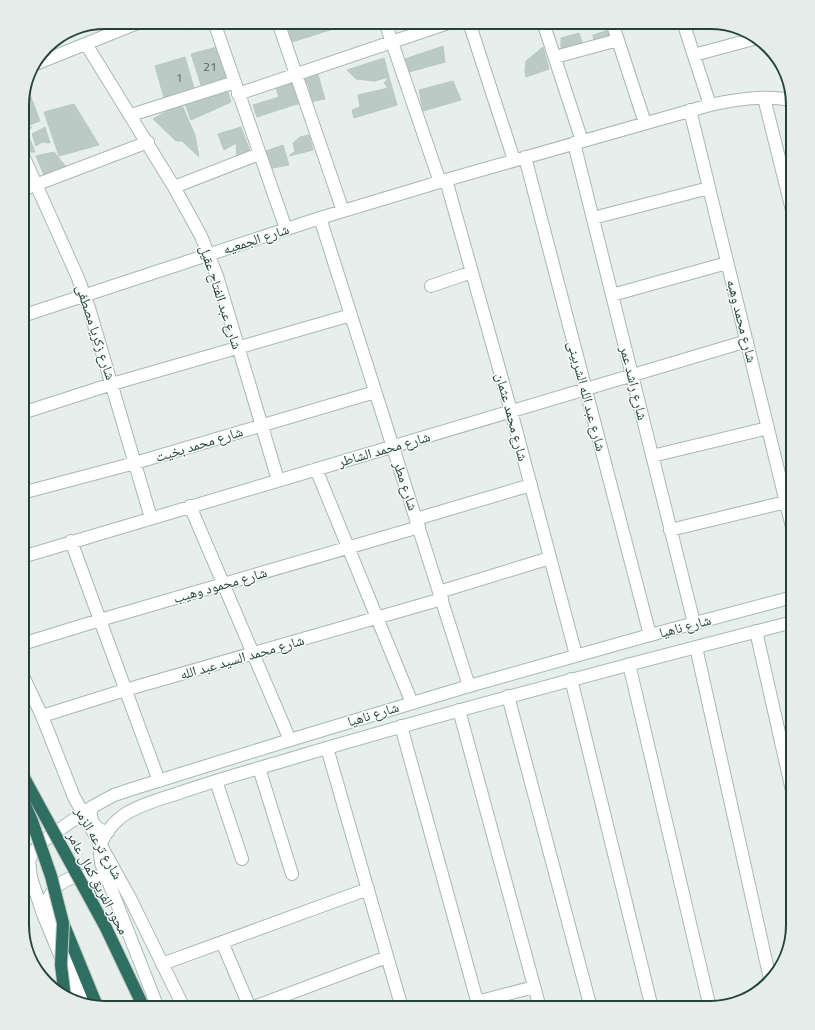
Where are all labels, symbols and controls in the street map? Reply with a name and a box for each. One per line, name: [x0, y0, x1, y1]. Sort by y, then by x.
house number: 21: [203, 57, 217, 76]
house number: 1: [176, 68, 182, 87]
street label: شارع الجمعيه: [220, 218, 292, 259]
street label: شارع عبد الفتاح عقيل: [195, 242, 248, 352]
street label: شارع محمد وهبه: [722, 277, 763, 365]
street label: شارع زكريا مصطفى: [71, 281, 122, 382]
street label: شارع عبد الله الشربينى: [563, 338, 612, 453]
street label: شارع راشد عمر: [615, 343, 654, 422]
street label: شارع محمد عثمان: [491, 370, 534, 463]
street label: شارع محمد بخيت: [152, 420, 245, 467]
street label: شارع محمد الشاطر: [334, 425, 432, 472]
street label: شارع مطر: [388, 458, 424, 513]
street label: شارع محمود وهيب: [170, 561, 269, 608]
street label: شارع ناهيا: [657, 609, 713, 642]
street label: شارع محمد السيد عبد الله: [177, 629, 306, 684]
street label: شارع ناهيا: [345, 696, 401, 731]
street label: شارع ترعه الزمر: [70, 802, 129, 883]
street label: محور الفريق كمال عامر: [62, 827, 135, 938]

